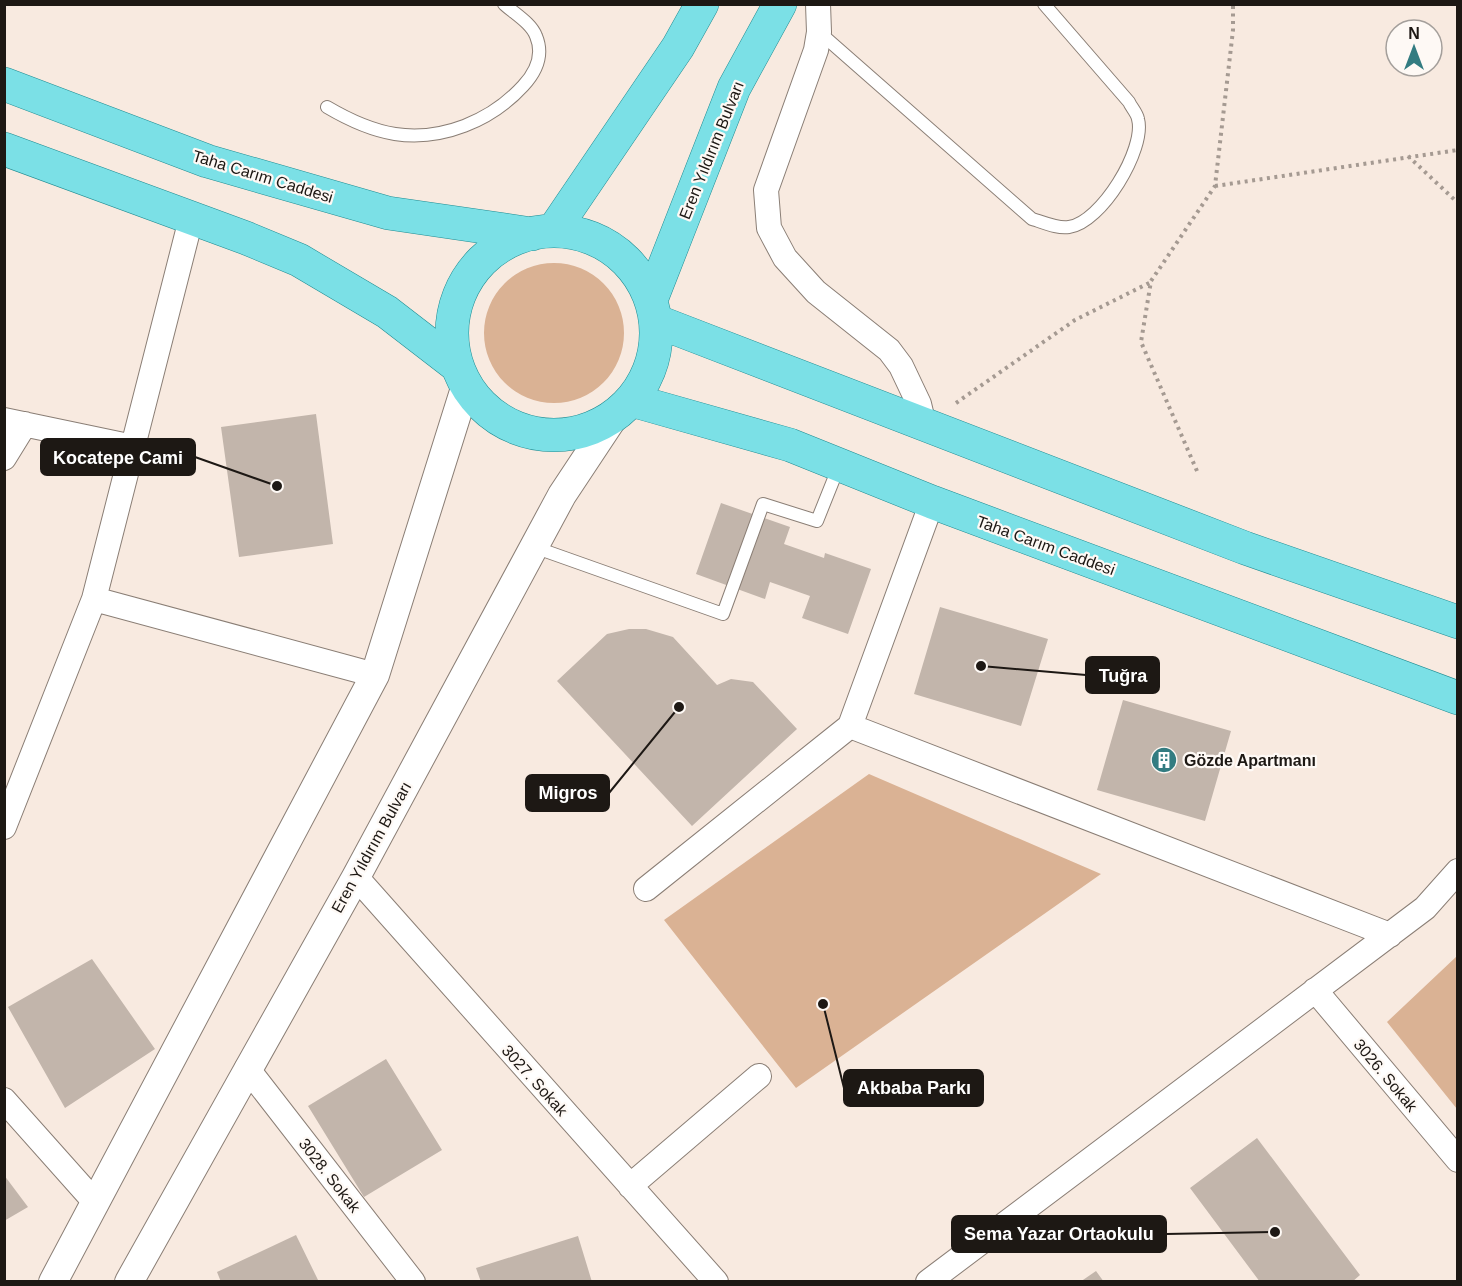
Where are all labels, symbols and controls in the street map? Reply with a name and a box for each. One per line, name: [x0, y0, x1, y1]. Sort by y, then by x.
north arrow: [1384, 18, 1444, 78]
text: N: [1408, 25, 1420, 42]
street label: Eren Yıldırım Bulvarı: [676, 79, 747, 222]
street label: Taha Carım Caddesi: [191, 147, 335, 206]
callout: Kocatepe Cami: [41, 439, 195, 475]
text: Kocatepe Cami: [53, 448, 183, 468]
street label: Taha Carım Caddesi: [974, 513, 1117, 578]
callout: Tuğra: [1086, 657, 1159, 693]
text: Tuğra: [1099, 666, 1148, 686]
building icon: Gözde Apartmanı: [1149, 745, 1179, 775]
place label: Gözde Apartmanı: [1184, 752, 1316, 769]
callout: Migros: [526, 775, 609, 811]
street label: Eren Yıldırım Bulvarı: [328, 779, 415, 916]
text: Migros: [538, 783, 598, 803]
street label: 3026. Sokak: [1351, 1036, 1421, 1116]
street label: 3027. Sokak: [499, 1042, 571, 1120]
callout: Akbaba Parkı: [844, 1070, 983, 1106]
text: Akbaba Parkı: [857, 1078, 971, 1098]
street label: 3028. Sokak: [296, 1135, 364, 1216]
callout: Sema Yazar Ortaokulu: [952, 1216, 1166, 1252]
text: Sema Yazar Ortaokulu: [964, 1224, 1154, 1244]

